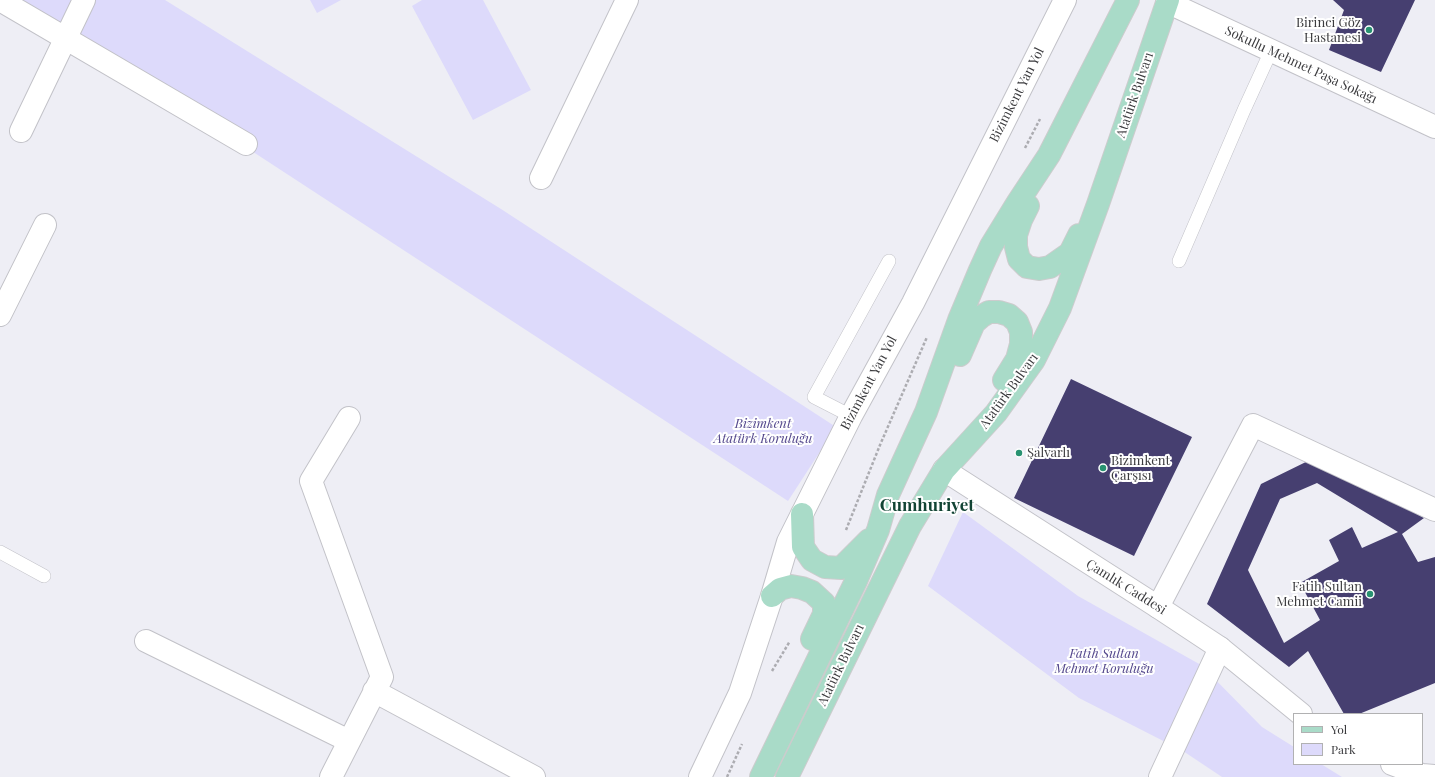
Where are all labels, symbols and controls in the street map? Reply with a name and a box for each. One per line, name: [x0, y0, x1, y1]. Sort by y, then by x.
place label: Birinci Göz Hastanesi: [1296, 15, 1361, 46]
street label: Sokullu Mehmet Paşa Sokağı: [1223, 23, 1379, 107]
marker: Birinci Göz Hastanesi: [1364, 25, 1374, 35]
street label: Bizimkent Yan Yol: [986, 45, 1048, 145]
street label: Atatürk Bulvarı: [1113, 50, 1157, 140]
street label: Bizimkent Yan Yol: [838, 333, 900, 433]
street label: Atatürk Bulvarı: [977, 350, 1041, 432]
park label: Bizimkent Atatürk Koruluğu: [714, 416, 812, 447]
place label: Şalvarlı: [1027, 445, 1070, 461]
marker: Şalvarlı: [1014, 448, 1024, 458]
place label: Bizimkent Çarşısı: [1111, 453, 1170, 484]
marker: Bizimkent Çarşısı: [1098, 463, 1108, 473]
district label: Cumhuriyet: [880, 496, 974, 516]
street label: Çamlık Caddesi: [1083, 556, 1169, 618]
place label: Fatih Sultan Mehmet Camii: [1276, 579, 1362, 610]
marker: Fatih Sultan Mehmet Camii: [1365, 589, 1375, 599]
street label: Atatürk Bulvarı: [814, 622, 868, 708]
park label: Fatih Sultan Mehmet Koruluğu: [1054, 646, 1154, 677]
legend: [1293, 713, 1423, 765]
text: Yol: [1331, 721, 1347, 737]
text: Park: [1331, 741, 1356, 757]

